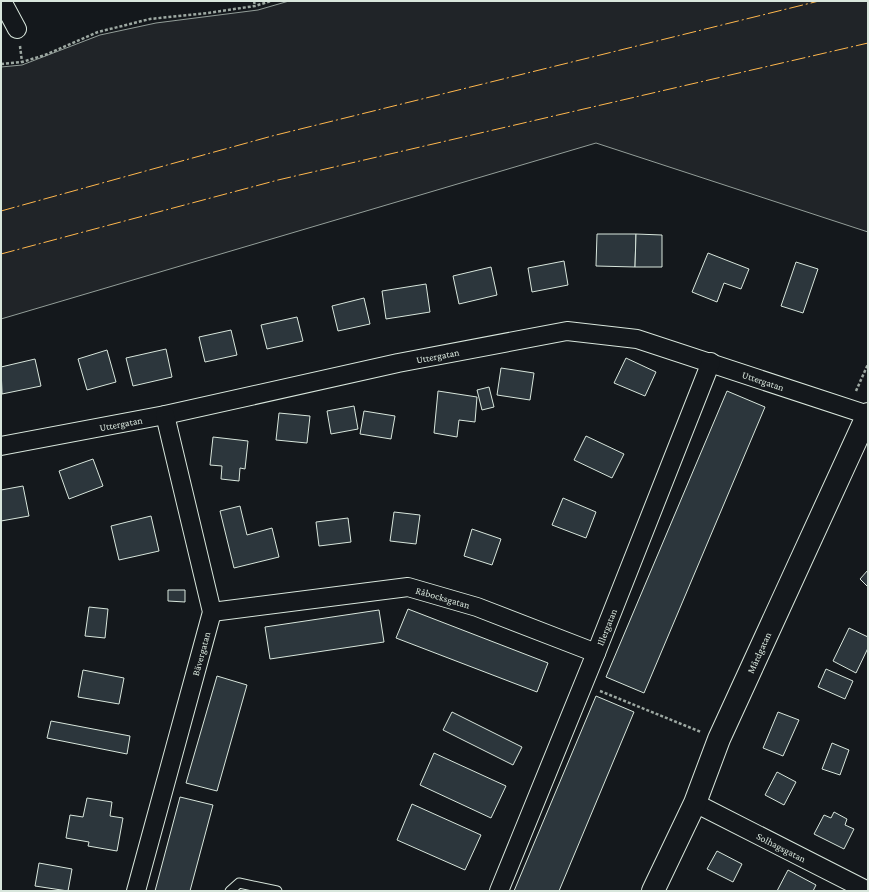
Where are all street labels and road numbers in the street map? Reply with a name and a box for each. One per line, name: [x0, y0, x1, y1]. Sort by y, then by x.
street label: Uttergatan: [415, 346, 461, 365]
street label: Uttergatan: [741, 369, 786, 393]
street label: Uttergatan: [99, 414, 144, 433]
street label: Råbocksgatan: [415, 585, 472, 611]
street label: Illergatan: [595, 606, 619, 647]
street label: Bävergatan: [190, 630, 213, 677]
street label: Mårdgatan: [745, 630, 774, 675]
street label: Solhagsgatan: [755, 830, 808, 865]

